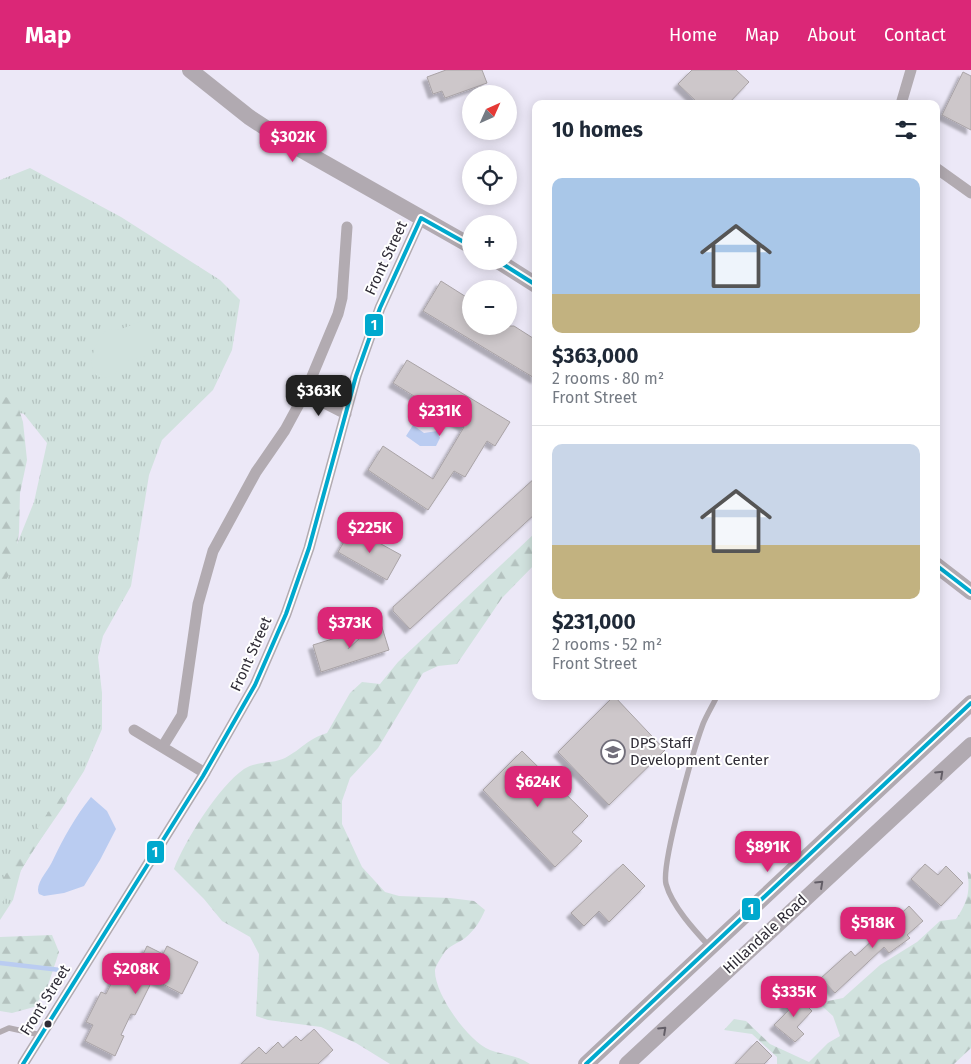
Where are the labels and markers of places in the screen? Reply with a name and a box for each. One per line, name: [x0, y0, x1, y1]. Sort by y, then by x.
pin: $302K: [258, 121, 328, 163]
pin: $363K: [284, 374, 354, 417]
pin: $231K: [405, 394, 475, 437]
pin: $225K: [335, 512, 405, 554]
pin: $373K: [315, 606, 385, 649]
place label: DPS Staff Development Center: [630, 734, 769, 769]
school or university icon: DPS Staff Development Center: [600, 739, 626, 765]
pin: $624K: [503, 766, 573, 808]
pin: $891K: [733, 830, 803, 873]
pin: $518K: [838, 906, 908, 949]
pin: $208K: [101, 952, 171, 995]
pin: $335K: [759, 976, 829, 1018]
unlabelled marker: [43, 1019, 53, 1029]

